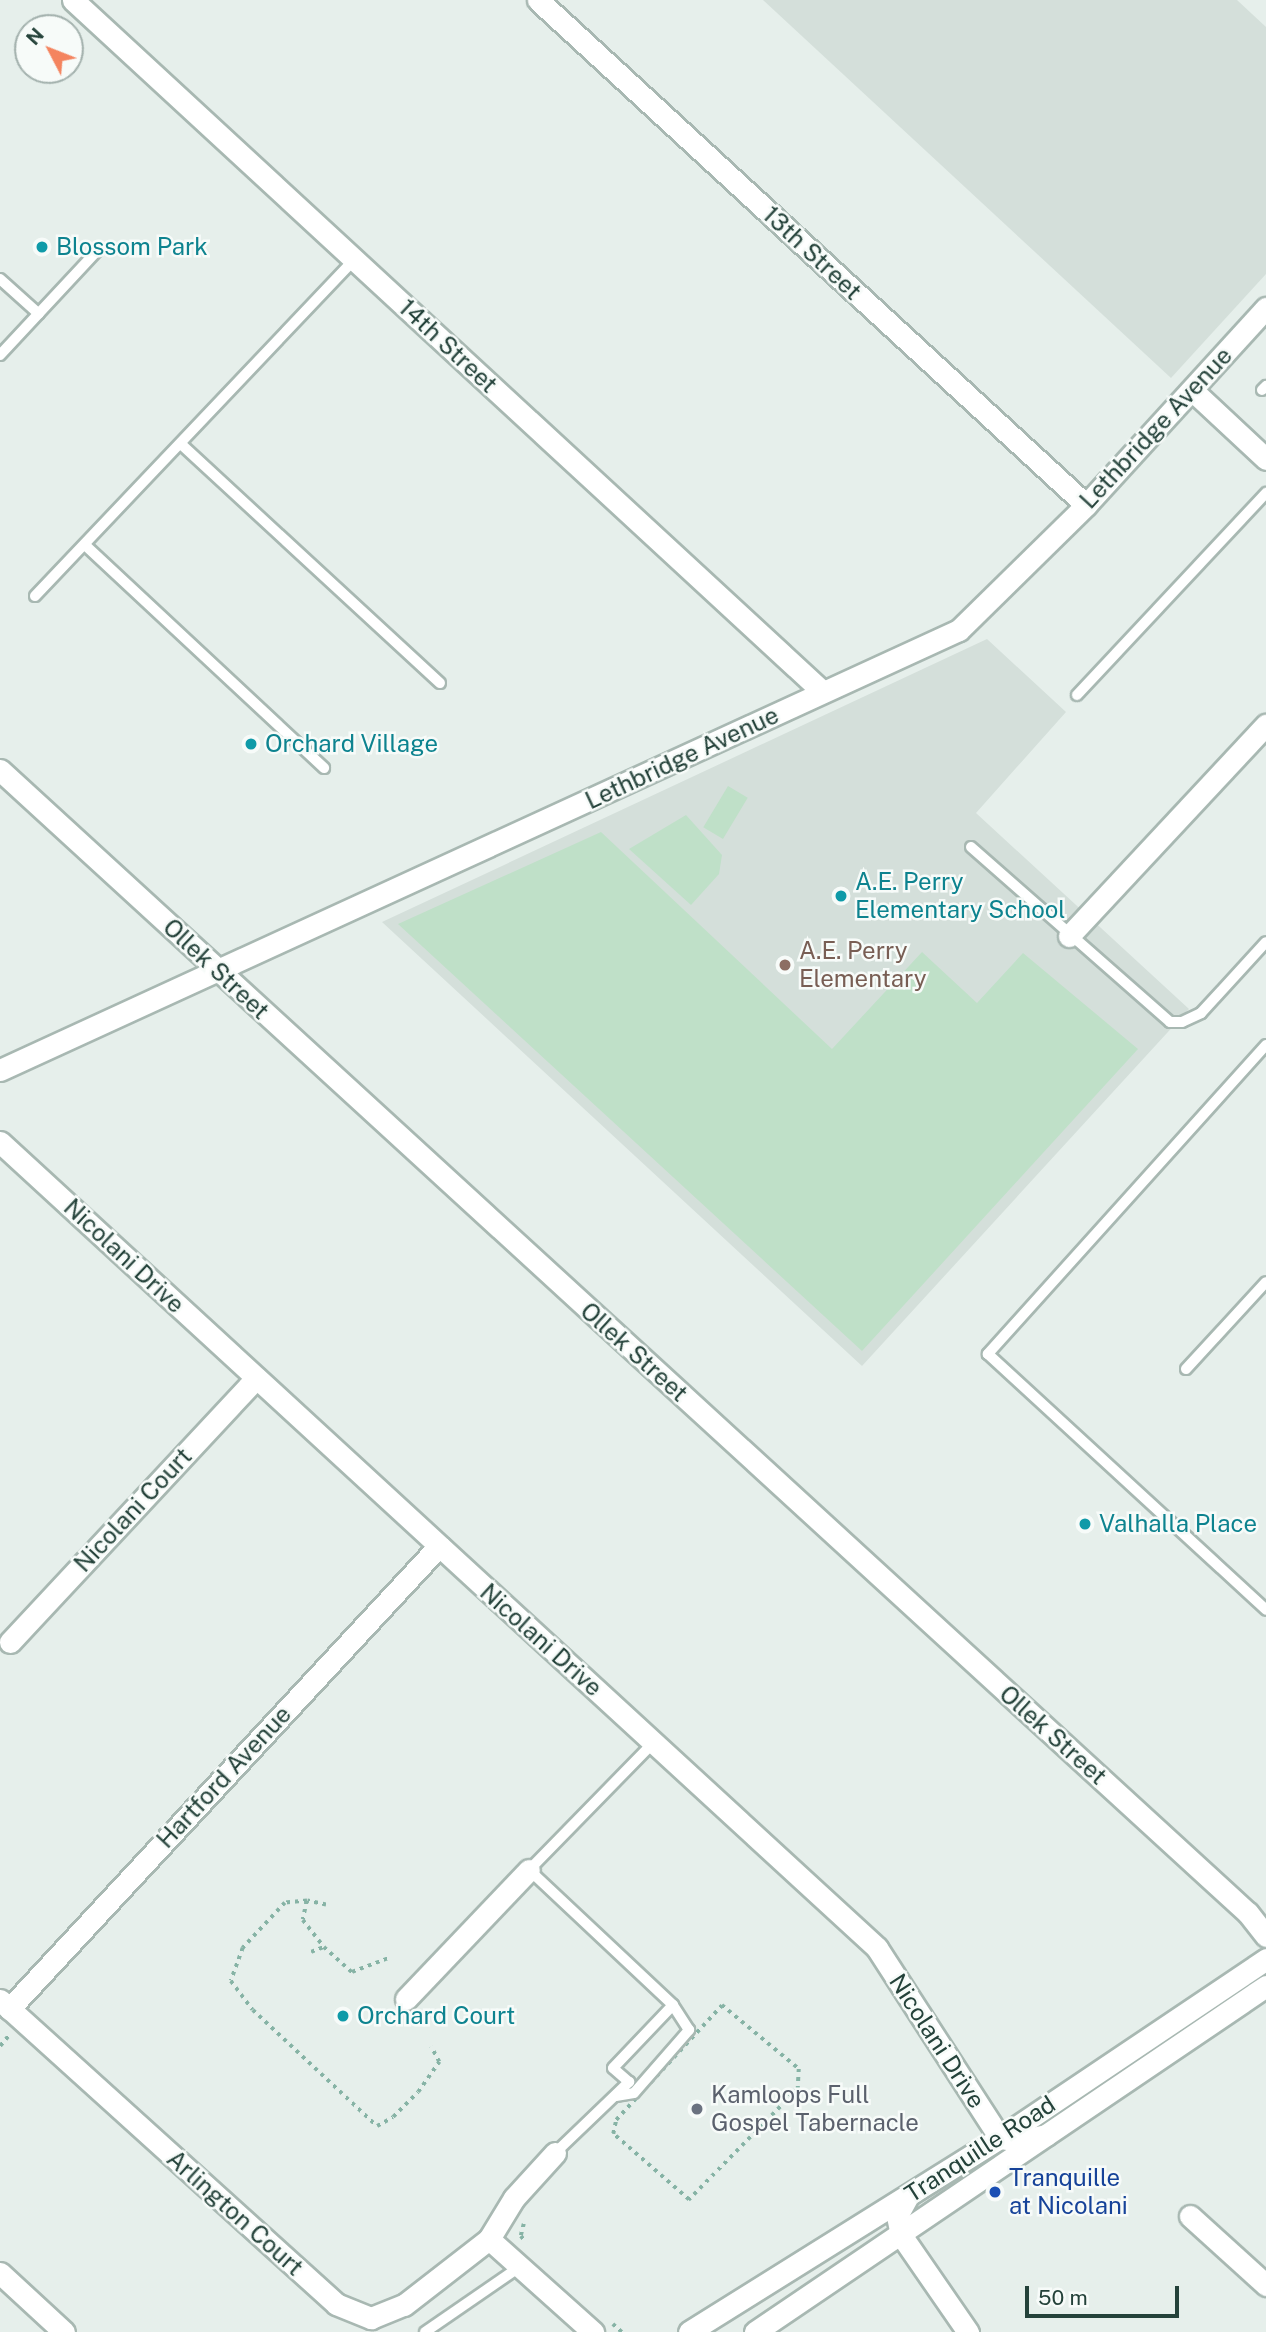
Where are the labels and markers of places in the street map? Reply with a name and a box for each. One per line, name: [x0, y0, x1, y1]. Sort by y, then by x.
place label: Blossom Park: [56, 233, 208, 261]
marker: Blossom Park: [34, 239, 50, 255]
place label: Orchard Village: [265, 730, 439, 758]
marker: Orchard Village: [243, 736, 259, 752]
place label: A.E. Perry Elementary School: [855, 868, 1066, 924]
marker: A.E. Perry Elementary School: [833, 888, 849, 904]
place label: A.E. Perry Elementary: [799, 937, 927, 993]
marker: A.E. Perry Elementary: [777, 957, 793, 973]
place label: Valhalla Place: [1099, 1510, 1257, 1538]
marker: Valhalla Place: [1077, 1516, 1093, 1532]
place label: Orchard Court: [357, 2002, 515, 2030]
marker: Orchard Court: [335, 2008, 351, 2024]
place label: Kamloops Full Gospel Tabernacle: [711, 2081, 919, 2137]
marker: Kamloops Full Gospel Tabernacle: [689, 2101, 705, 2117]
place label: Tranquille at Nicolani: [1009, 2164, 1128, 2220]
marker: Tranquille at Nicolani: [987, 2184, 1003, 2200]

